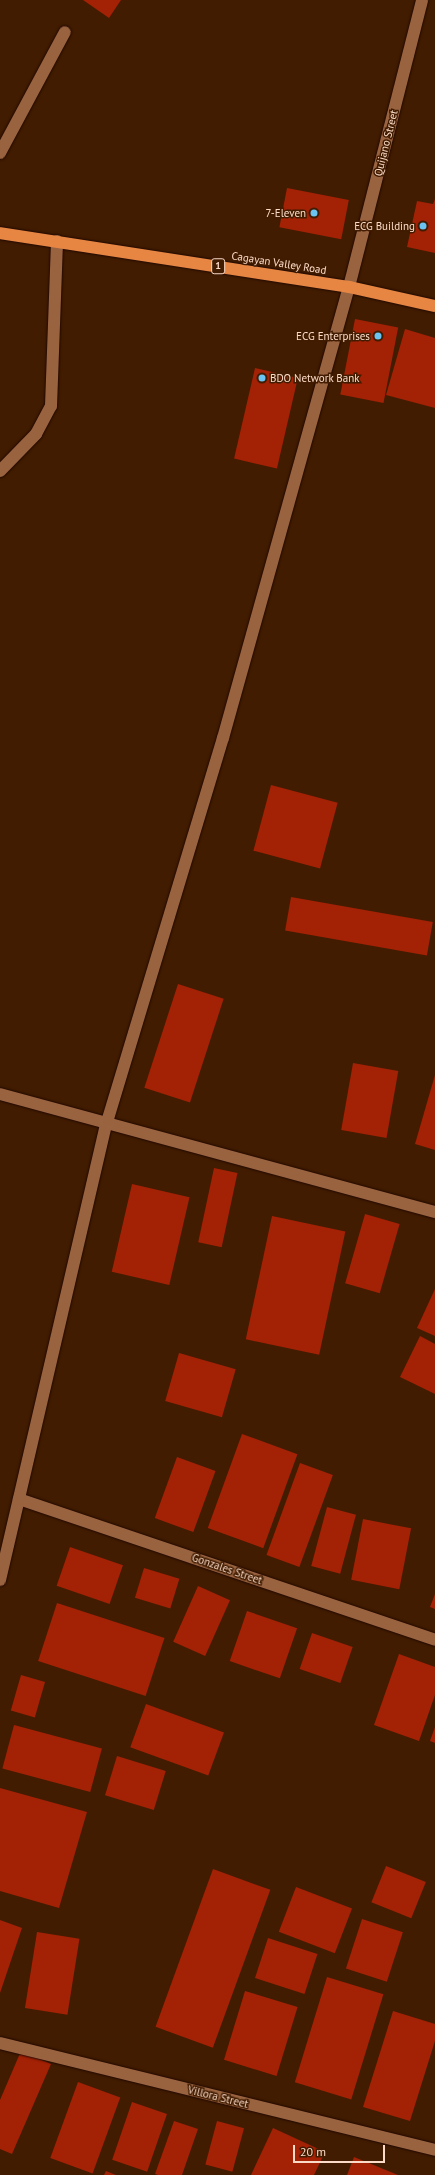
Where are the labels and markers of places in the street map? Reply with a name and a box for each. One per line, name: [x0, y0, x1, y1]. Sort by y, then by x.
place label: 7-Eleven: [266, 206, 306, 220]
marker: 7-Eleven: [309, 208, 319, 218]
place label: ECG Building: [354, 219, 415, 233]
marker: ECG Building: [418, 221, 428, 231]
place label: ECG Enterprises: [296, 329, 370, 343]
marker: ECG Enterprises: [373, 331, 383, 341]
place label: BDO Network Bank: [270, 371, 360, 385]
marker: BDO Network Bank: [257, 373, 267, 383]

